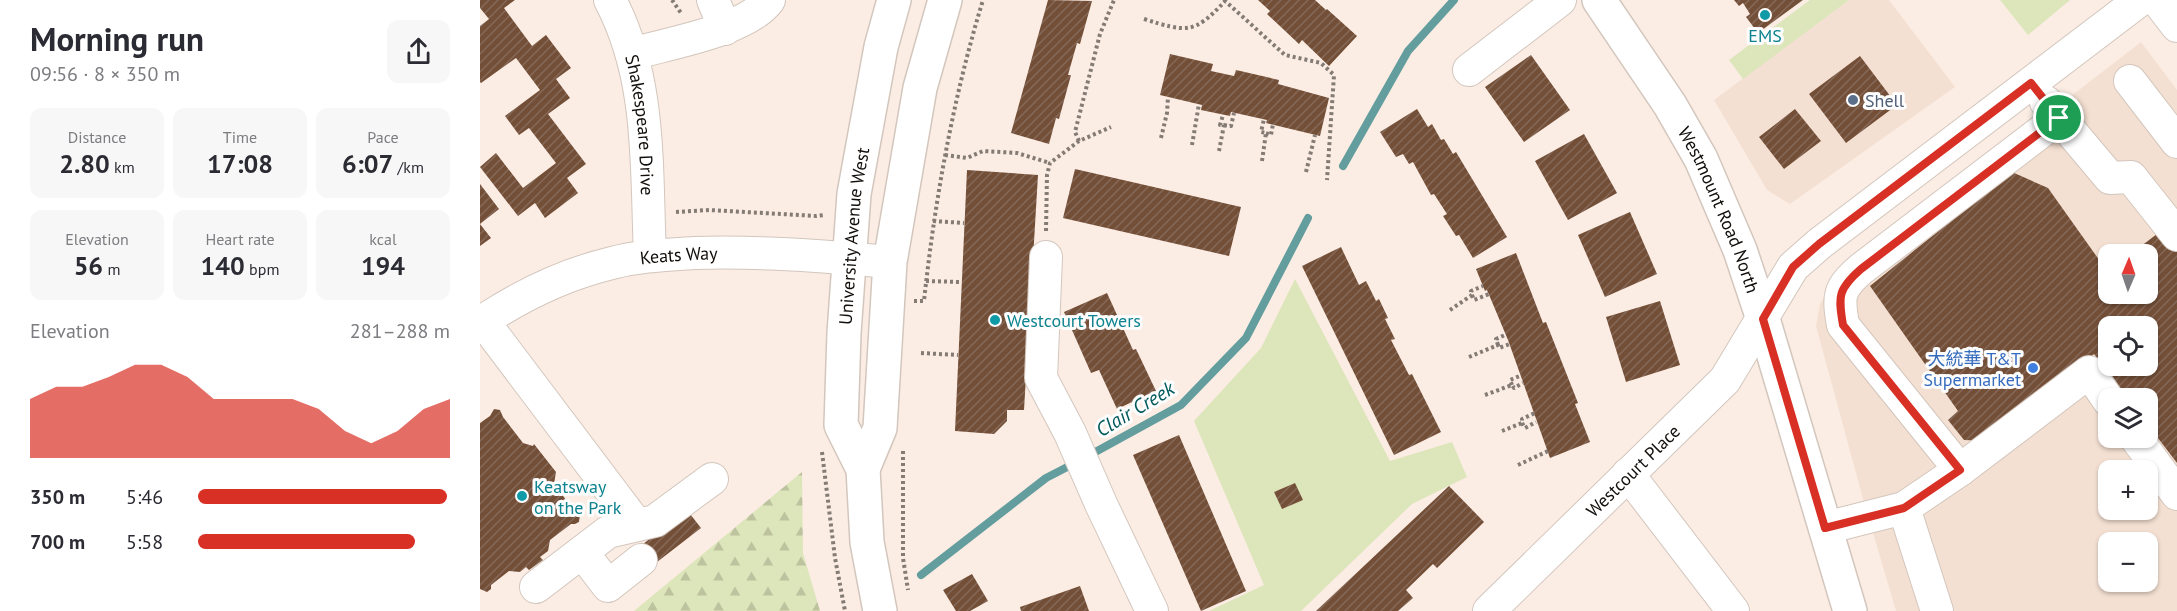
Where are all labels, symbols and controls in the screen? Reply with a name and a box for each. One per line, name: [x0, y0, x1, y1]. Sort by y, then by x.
marker: EMS: [1758, 8, 1772, 22]
text: Morning run: [30, 17, 204, 60]
button: share: [387, 20, 450, 83]
place label: EMS: [1748, 24, 1782, 47]
street label: Shakespeare Drive: [621, 52, 660, 196]
text: 09:56 · 8 × 350 m: [30, 61, 180, 87]
place label: Shell: [1865, 89, 1905, 112]
pin: [2033, 92, 2084, 143]
marker: Shell: [1846, 93, 1860, 107]
icon: arrive: [2042, 101, 2075, 134]
street label: Westmount Road North: [1673, 122, 1765, 296]
text: Distance: [68, 127, 126, 147]
text: Time: [223, 127, 257, 147]
text: Pace: [367, 127, 399, 147]
street label: University Avenue West: [833, 145, 874, 326]
text: 2.80: [59, 147, 110, 180]
text: 17:08: [207, 147, 273, 180]
text: 6:07: [342, 147, 393, 180]
text: km: [110, 157, 135, 177]
text: /km: [393, 157, 424, 177]
text: Elevation: [65, 229, 129, 249]
text: Heart rate: [205, 229, 275, 249]
text: kcal: [369, 229, 397, 249]
street label: Keats Way: [638, 241, 718, 269]
north arrow: [2098, 244, 2158, 304]
map controls: [2098, 244, 2158, 592]
text: 56: [74, 249, 103, 282]
text: 140: [201, 249, 245, 282]
text: 194: [361, 249, 405, 282]
text: m: [103, 259, 120, 279]
text: bpm: [245, 259, 279, 279]
place label: Westcourt Towers: [1007, 309, 1141, 332]
marker: Westcourt Towers: [988, 313, 1002, 327]
button: locate: [2098, 316, 2158, 376]
text: Elevation: [30, 318, 110, 344]
text: 281–288 m: [350, 318, 450, 344]
place label: 大統華 T&T Supermarket: [1923, 347, 2021, 391]
marker: 大統華 T&T Supermarket: [2026, 361, 2040, 375]
water label: Clair Creek: [1091, 375, 1180, 443]
button: layers: [2098, 388, 2158, 448]
street label: Westcourt Place: [1581, 419, 1684, 522]
button: +: [2098, 460, 2158, 520]
place label: Keatsway on the Park: [534, 475, 622, 519]
text: 350 m: [30, 484, 85, 510]
text: 5:46: [126, 484, 163, 510]
marker: Keatsway on the Park: [515, 489, 529, 503]
text: 700 m: [30, 529, 85, 555]
text: 5:58: [126, 529, 163, 555]
button: −: [2098, 532, 2158, 592]

